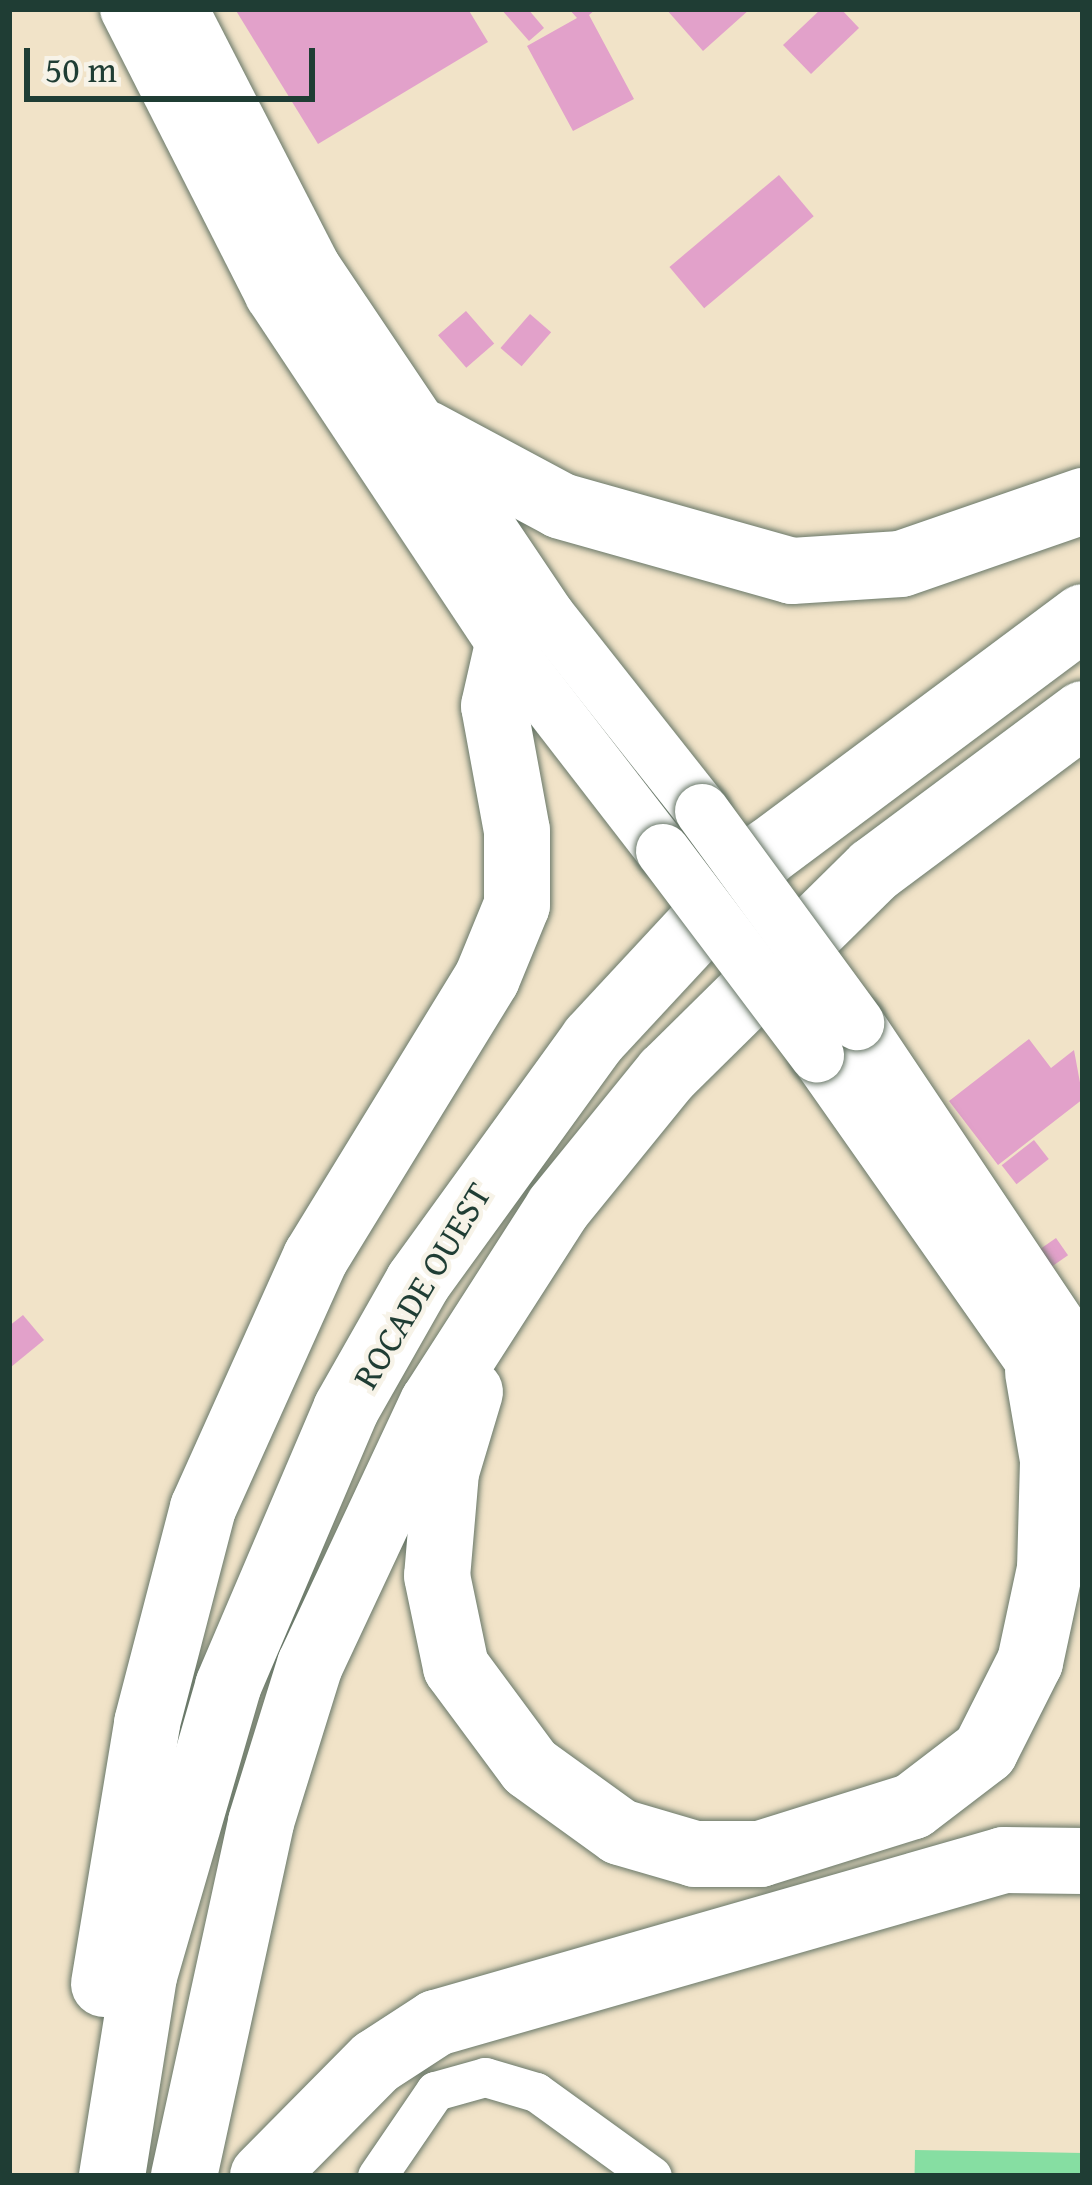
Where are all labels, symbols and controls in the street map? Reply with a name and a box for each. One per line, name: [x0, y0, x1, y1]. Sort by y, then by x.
scale bar: [30, 24, 321, 98]
text: 50 m: [45, 42, 117, 95]
street label: ROCADE OUEST: [343, 1174, 499, 1396]

